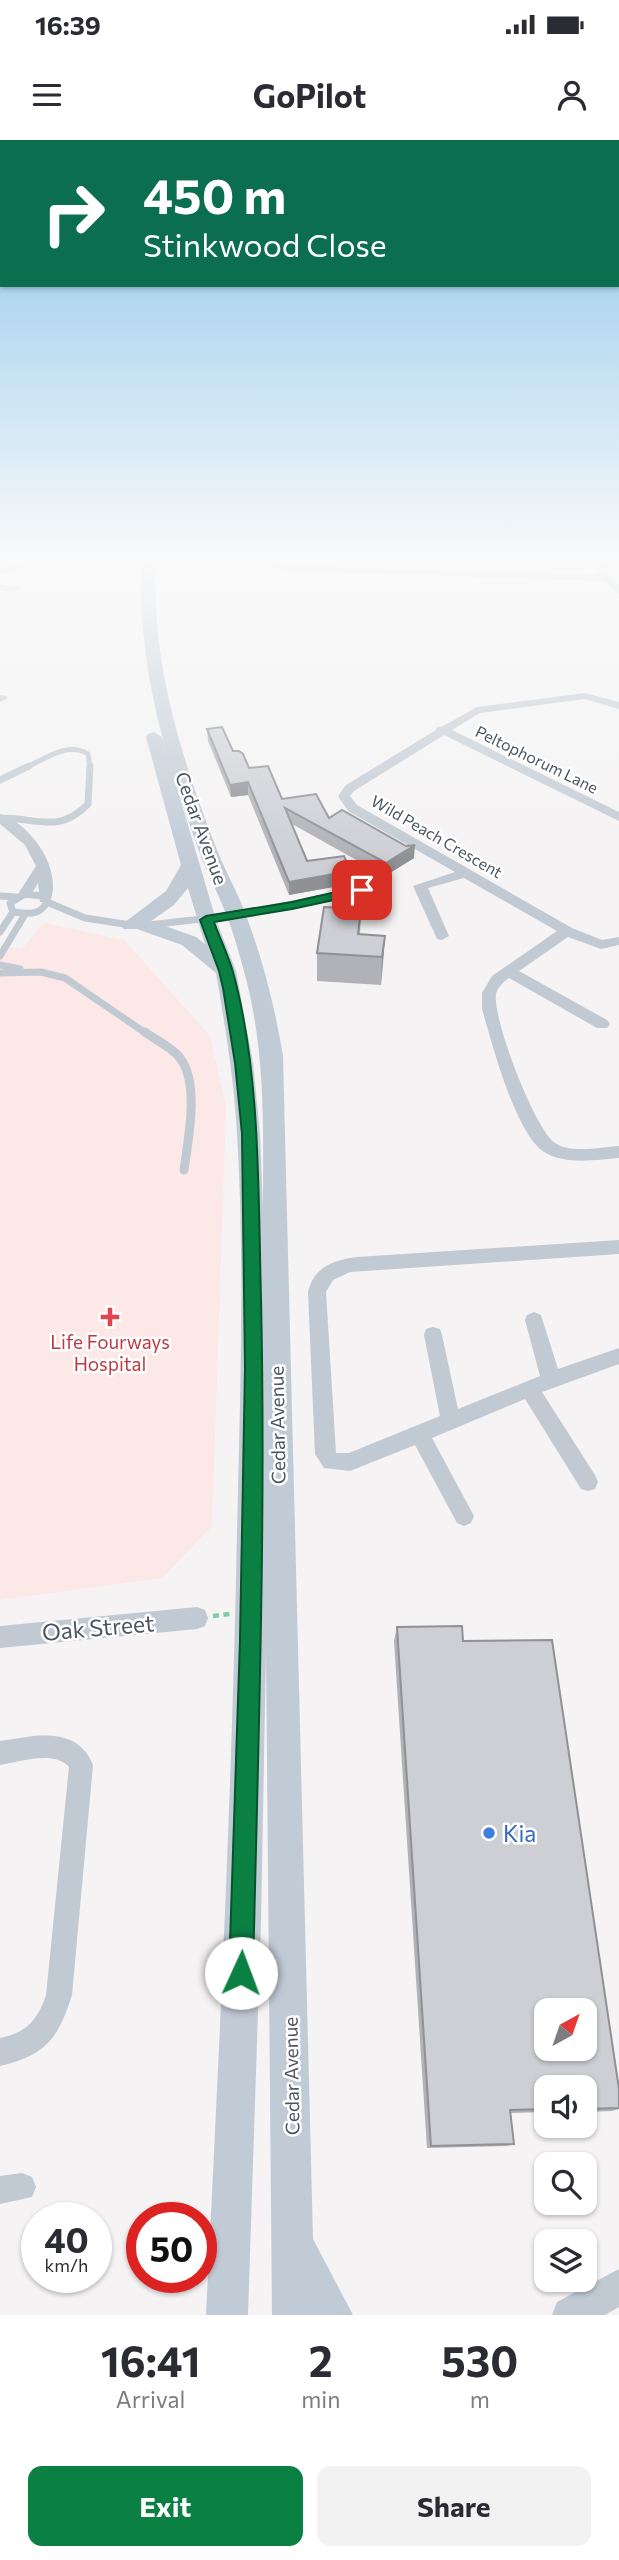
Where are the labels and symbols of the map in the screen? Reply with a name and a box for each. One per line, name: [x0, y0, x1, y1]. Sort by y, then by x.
street label: Peltophorum Lane: [473, 721, 601, 797]
street label: Cedar Avenue: [171, 768, 233, 888]
street label: Wild Peach Crescent: [368, 791, 506, 882]
pin: [332, 860, 392, 920]
marker: Life Fourways Hospital: [100, 1307, 120, 1327]
place label: Life Fourways Hospital: [50, 1330, 170, 1375]
street label: Cedar Avenue: [264, 1366, 290, 1484]
street label: Oak Street: [41, 1608, 155, 1646]
place label: Kia: [503, 1819, 536, 1847]
marker: Kia: [481, 1825, 497, 1841]
position arrow: [204, 1936, 278, 2010]
north arrow: [534, 1998, 597, 2062]
street label: Cedar Avenue: [278, 2017, 304, 2135]
speed limit sign: 50: [126, 2202, 217, 2293]

